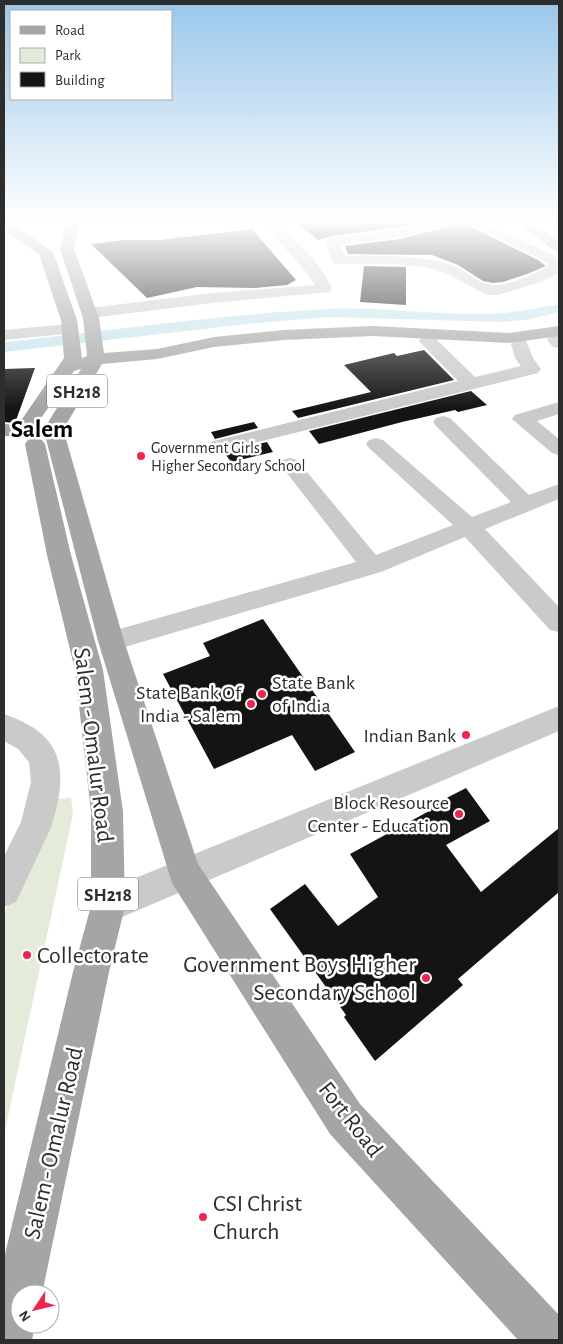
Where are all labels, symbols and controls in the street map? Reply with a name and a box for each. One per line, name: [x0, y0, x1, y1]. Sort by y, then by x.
legend: [10, 10, 172, 100]
text: Road: [55, 23, 85, 38]
text: Park: [55, 48, 81, 63]
text: Building: [55, 73, 105, 88]
road number: SH218: [47, 374, 107, 408]
district label: Salem: [11, 417, 73, 442]
place label: Government Girls Higher Secondary School: [151, 440, 306, 475]
marker: Government Girls Higher Secondary School: [135, 450, 147, 462]
street label: Salem - Omalur Road: [69, 646, 117, 844]
place label: State Bank of India: [272, 673, 355, 716]
place label: State Bank Of India - Salem: [136, 683, 242, 726]
marker: State Bank of India: [256, 688, 268, 700]
marker: State Bank Of India - Salem: [245, 698, 257, 710]
place label: Indian Bank: [363, 726, 456, 746]
marker: Indian Bank: [460, 729, 472, 741]
place label: Block Resource Center - Education: [307, 793, 449, 836]
marker: Block Resource Center - Education: [453, 808, 465, 820]
road number: SH218: [78, 878, 138, 911]
place label: Collectorate: [37, 944, 149, 968]
marker: Collectorate: [21, 949, 33, 961]
place label: Government Boys Higher Secondary School: [183, 953, 416, 1005]
marker: Government Boys Higher Secondary School: [420, 972, 432, 984]
street label: Salem - Omalur Road: [20, 1045, 88, 1242]
street label: Fort Road: [314, 1077, 387, 1162]
place label: CSI Christ Church: [213, 1192, 302, 1244]
marker: CSI Christ Church: [197, 1211, 209, 1223]
north arrow: [10, 1284, 60, 1334]
text: N: [17, 1308, 34, 1324]

